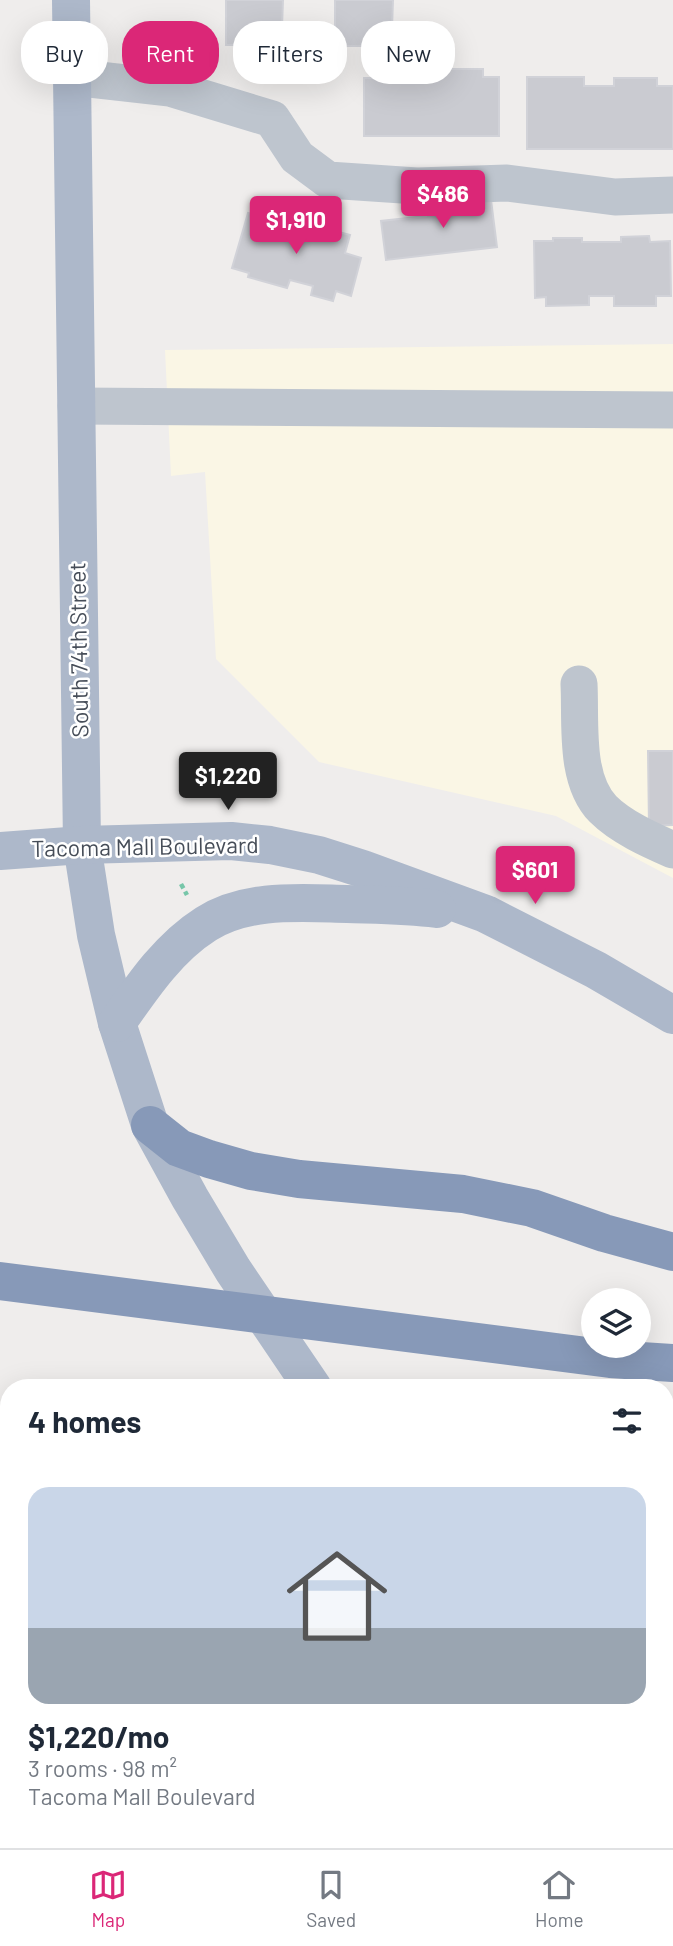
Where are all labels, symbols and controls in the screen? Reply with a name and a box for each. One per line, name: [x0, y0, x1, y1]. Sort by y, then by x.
chip: Buy: [21, 21, 108, 84]
chip: Rent: [122, 21, 219, 84]
chip: Filters: [233, 21, 347, 84]
chip: New: [361, 21, 455, 84]
pin: $486: [402, 170, 484, 230]
text: $486: [417, 179, 469, 207]
pin: $1,910: [239, 196, 353, 256]
text: $1,910: [266, 205, 326, 233]
street label: South 74th Street: [62, 562, 94, 738]
pin: $1,220: [171, 752, 285, 812]
text: $1,220: [195, 761, 261, 789]
street label: Tacoma Mall Boulevard: [31, 830, 259, 862]
pin: $601: [494, 846, 576, 906]
text: $601: [512, 855, 558, 883]
map controls: [581, 1288, 651, 1358]
button: layers: [581, 1288, 651, 1358]
icon: filters: [608, 1402, 646, 1440]
text: 4 homes: [28, 1403, 141, 1439]
icon: home: [274, 1533, 400, 1659]
text: $1,220/mo: [28, 1718, 169, 1754]
text: 3 rooms · 98 m²: [28, 1754, 177, 1782]
text: Tacoma Mall Boulevard: [28, 1782, 255, 1810]
tab: Map: [89, 1866, 127, 1931]
tab: Saved: [306, 1866, 356, 1931]
tab: Home: [535, 1866, 584, 1931]

